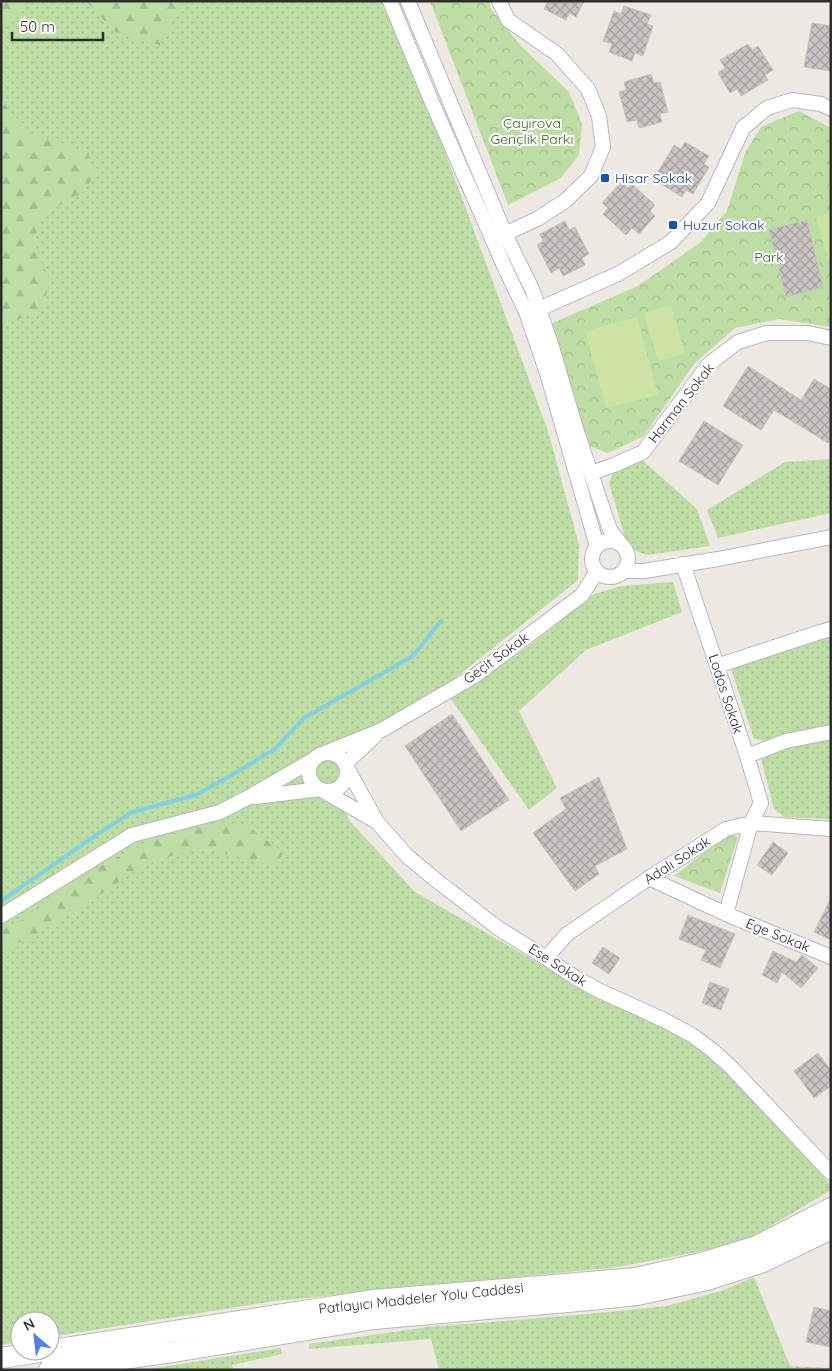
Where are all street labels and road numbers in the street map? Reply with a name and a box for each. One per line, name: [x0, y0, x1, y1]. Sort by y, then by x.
street label: Harman Sokak: [644, 359, 718, 447]
street label: Geçit Sokak: [460, 628, 532, 688]
street label: Lodos Sokak: [705, 652, 747, 736]
street label: Adalı Sokak: [640, 832, 714, 888]
street label: Ege Sokak: [743, 914, 813, 956]
street label: Ese Sokak: [525, 939, 591, 991]
street label: Patlayıcı Maddeler Yolu Caddesi: [318, 1278, 524, 1318]

